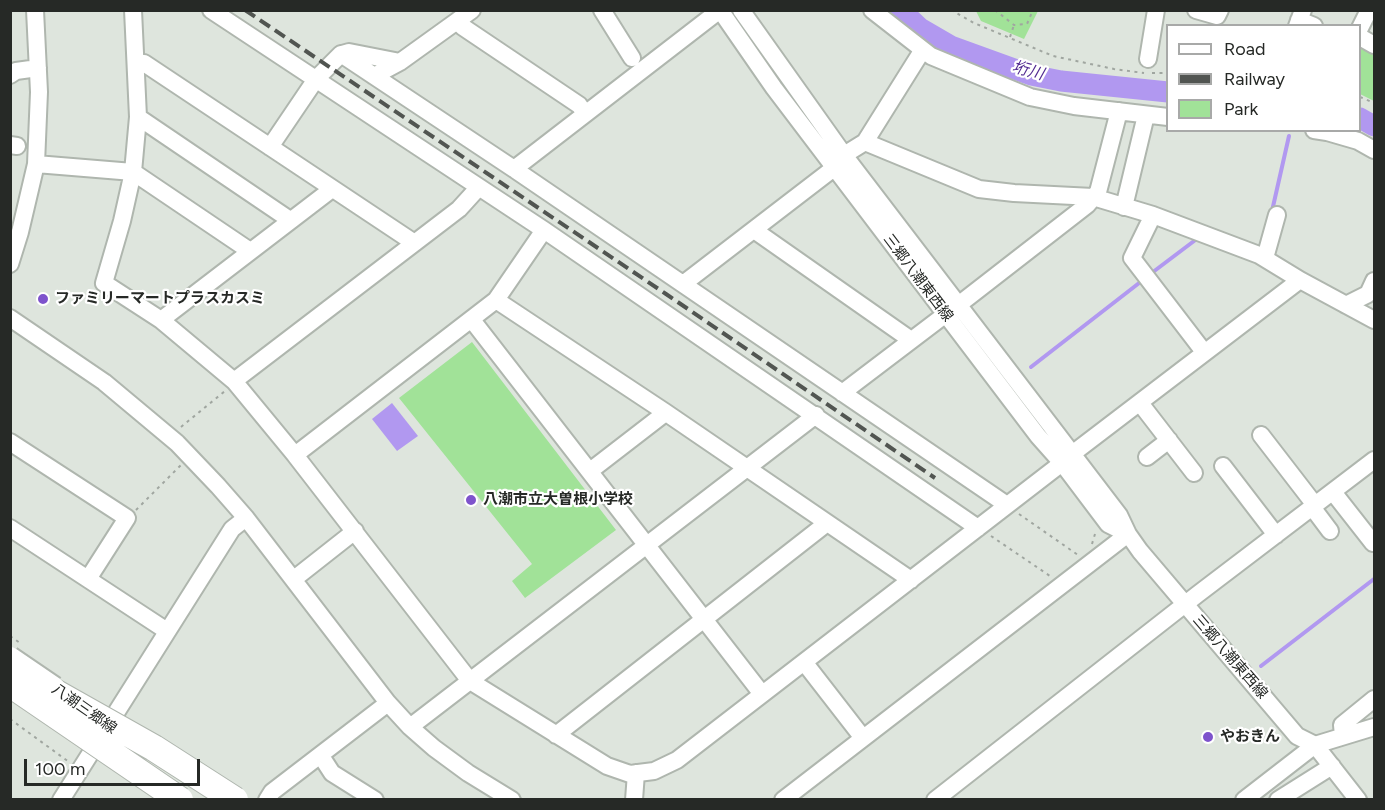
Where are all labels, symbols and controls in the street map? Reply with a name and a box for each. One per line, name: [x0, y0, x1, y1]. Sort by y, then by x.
legend: [1166, 24, 1361, 132]
text: Road: [1224, 38, 1265, 60]
water label: 垳川: [1010, 58, 1046, 84]
text: Railway: [1224, 68, 1285, 90]
text: Park: [1224, 98, 1258, 120]
street label: 三郷八潮東西線: [879, 231, 957, 325]
place label: ファミリーマートプラスカスミ: [55, 290, 265, 308]
marker: ファミリーマートプラスカスミ: [36, 292, 50, 306]
place label: 八潮市立大曽根小学校: [483, 491, 633, 509]
marker: 八潮市立大曽根小学校: [464, 493, 478, 507]
street label: 三郷八潮東西線: [1189, 611, 1271, 703]
street label: 八潮三郷線: [48, 680, 120, 738]
place label: やおきん: [1220, 728, 1280, 746]
marker: やおきん: [1201, 730, 1215, 744]
scale bar: [27, 747, 202, 785]
text: 100 m: [35, 758, 85, 780]

